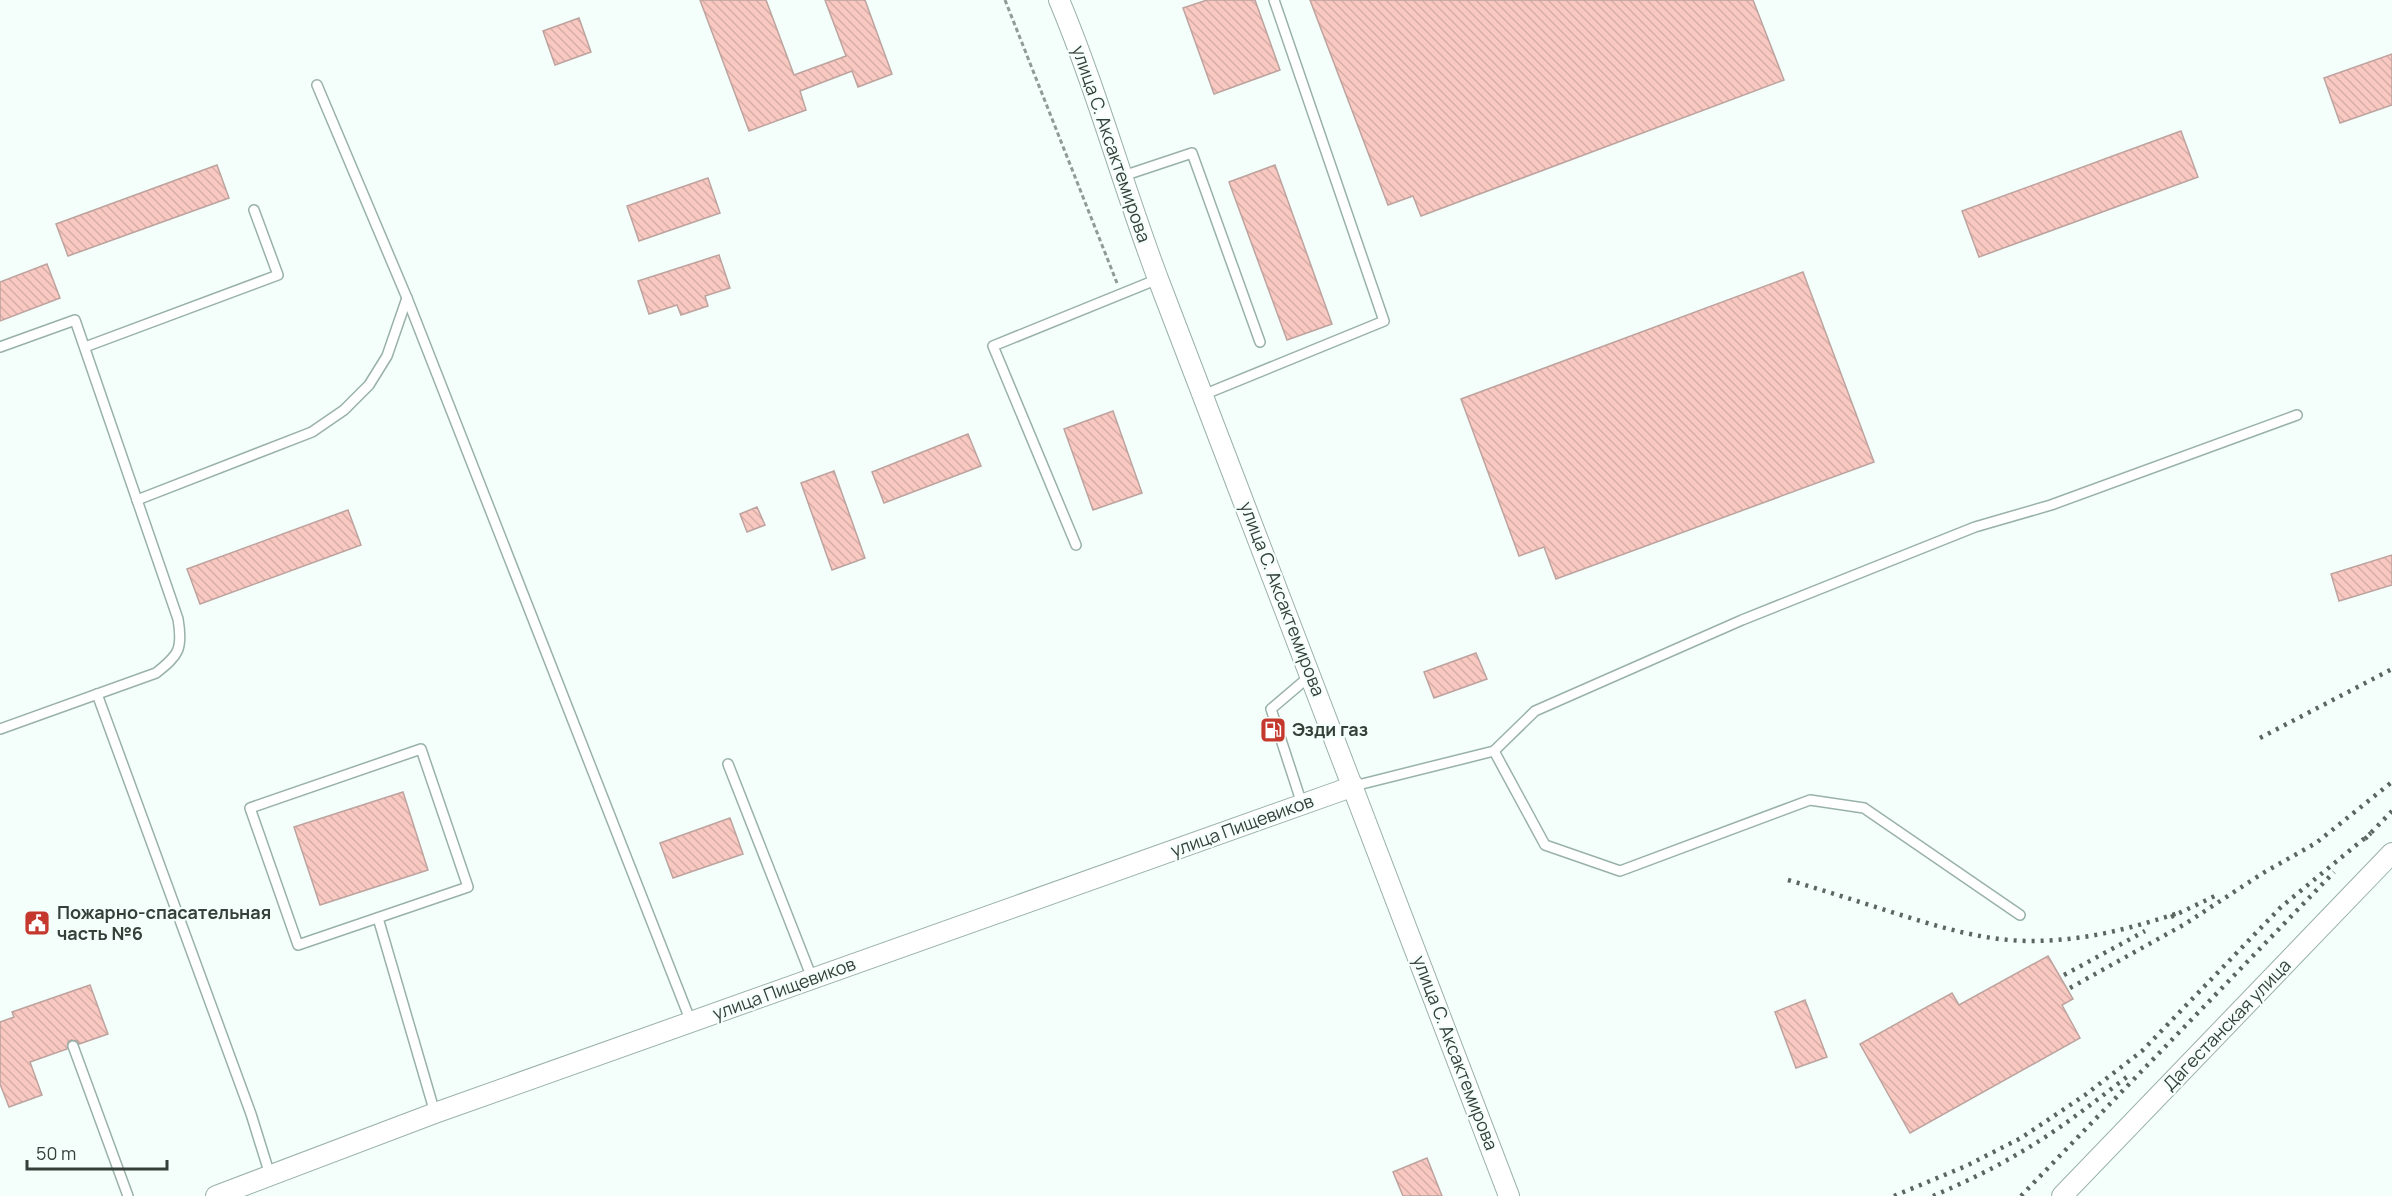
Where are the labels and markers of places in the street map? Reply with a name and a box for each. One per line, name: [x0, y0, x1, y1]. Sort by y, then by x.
fuel station icon: Эзди газ: [1258, 715, 1288, 745]
place label: Эзди газ: [1292, 717, 1368, 741]
place label: Пожарно-спасательная часть №6: [57, 900, 271, 945]
public building icon: Пожарно-спасательная часть №6: [22, 908, 52, 938]

